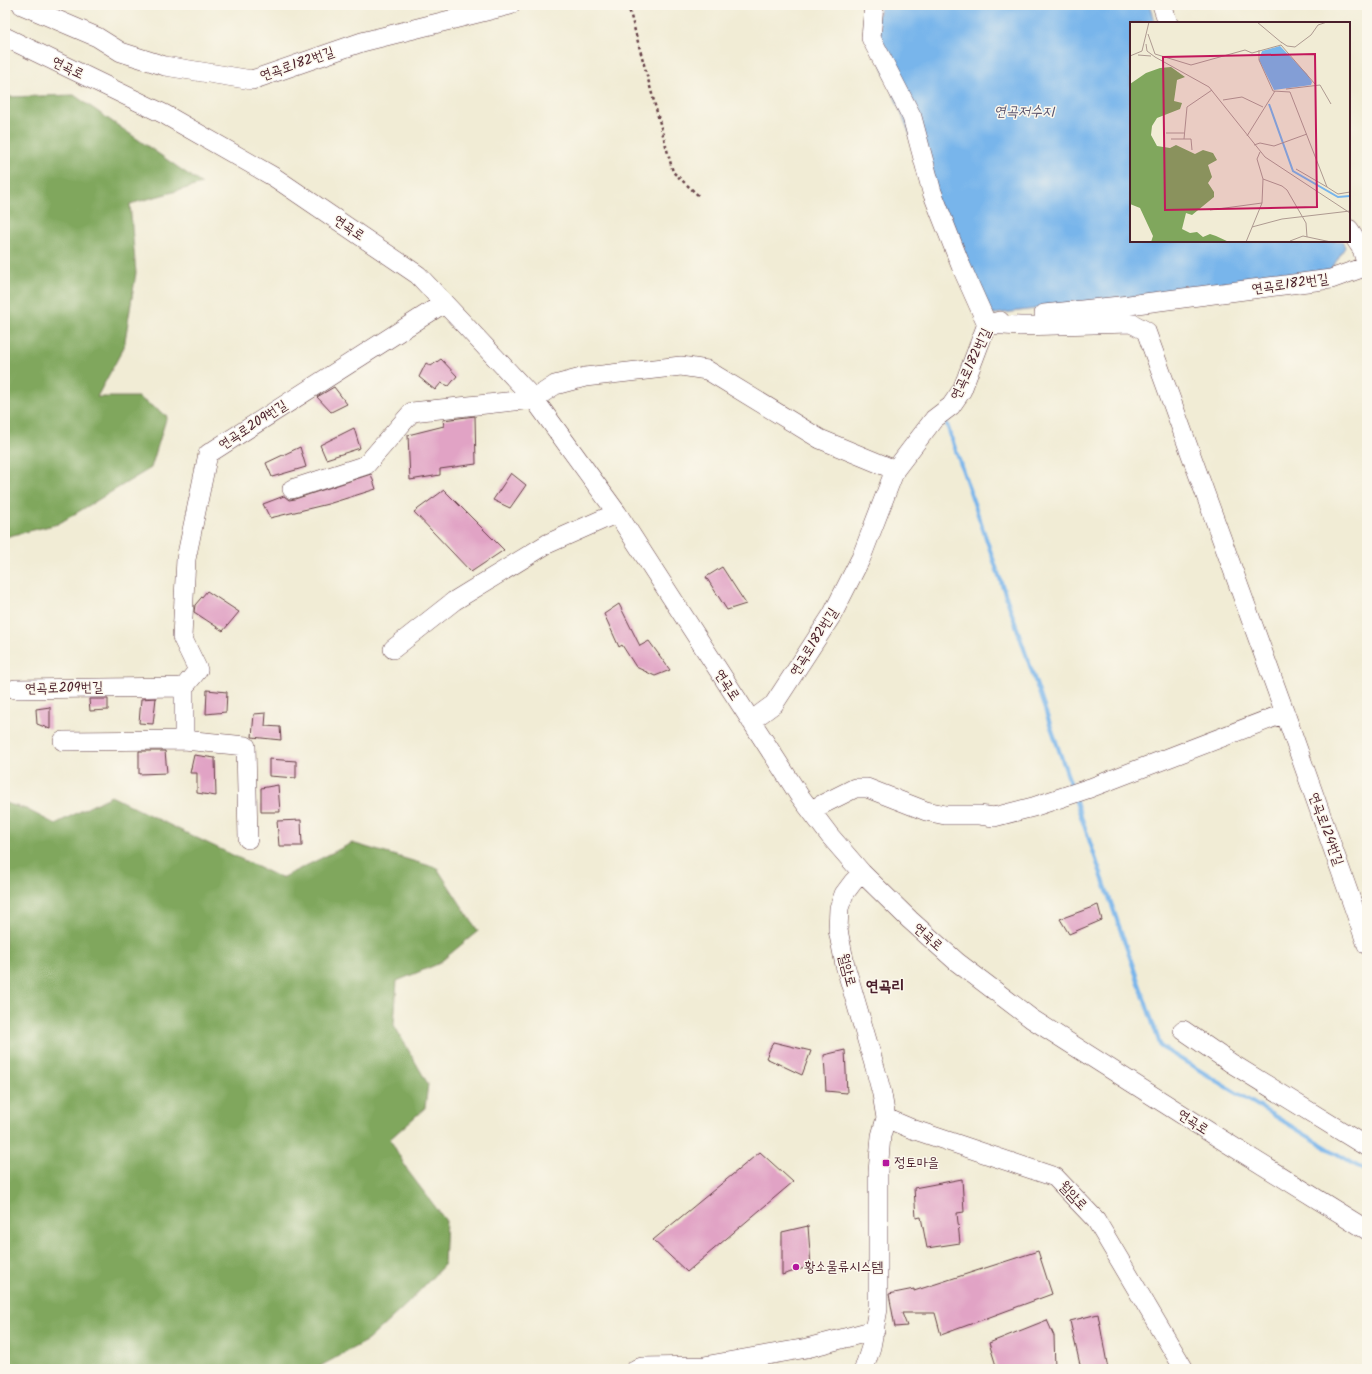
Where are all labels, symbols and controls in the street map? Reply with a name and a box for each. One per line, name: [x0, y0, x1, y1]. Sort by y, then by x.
inset map: [1130, 22, 1350, 242]
street label: 연곡로182번길: [257, 41, 338, 87]
street label: 연곡로: [48, 51, 88, 85]
water label: 연곡저수지: [994, 100, 1056, 124]
street label: 연곡로: [329, 209, 369, 247]
street label: 연곡로182번길: [1250, 268, 1331, 300]
street label: 연곡로182번길: [945, 324, 998, 404]
street label: 연곡로209번길: [214, 394, 292, 456]
street label: 연곡로182번길: [784, 603, 844, 681]
street label: 연곡로: [709, 665, 745, 705]
street label: 연곡로209번길: [25, 676, 104, 700]
street label: 연곡로124번길: [1303, 789, 1350, 869]
street label: 연곡로: [908, 918, 948, 956]
street label: 월암로: [832, 951, 862, 989]
district label: 연곡리: [866, 974, 904, 999]
street label: 연곡로: [1173, 1104, 1213, 1140]
place label: 정토마을: [894, 1152, 939, 1174]
marker: 정토마을: [881, 1158, 891, 1168]
street label: 월암로: [1053, 1176, 1093, 1216]
place label: 황소물류시스템: [804, 1256, 884, 1278]
marker: 황소물류시스템: [791, 1262, 801, 1272]

